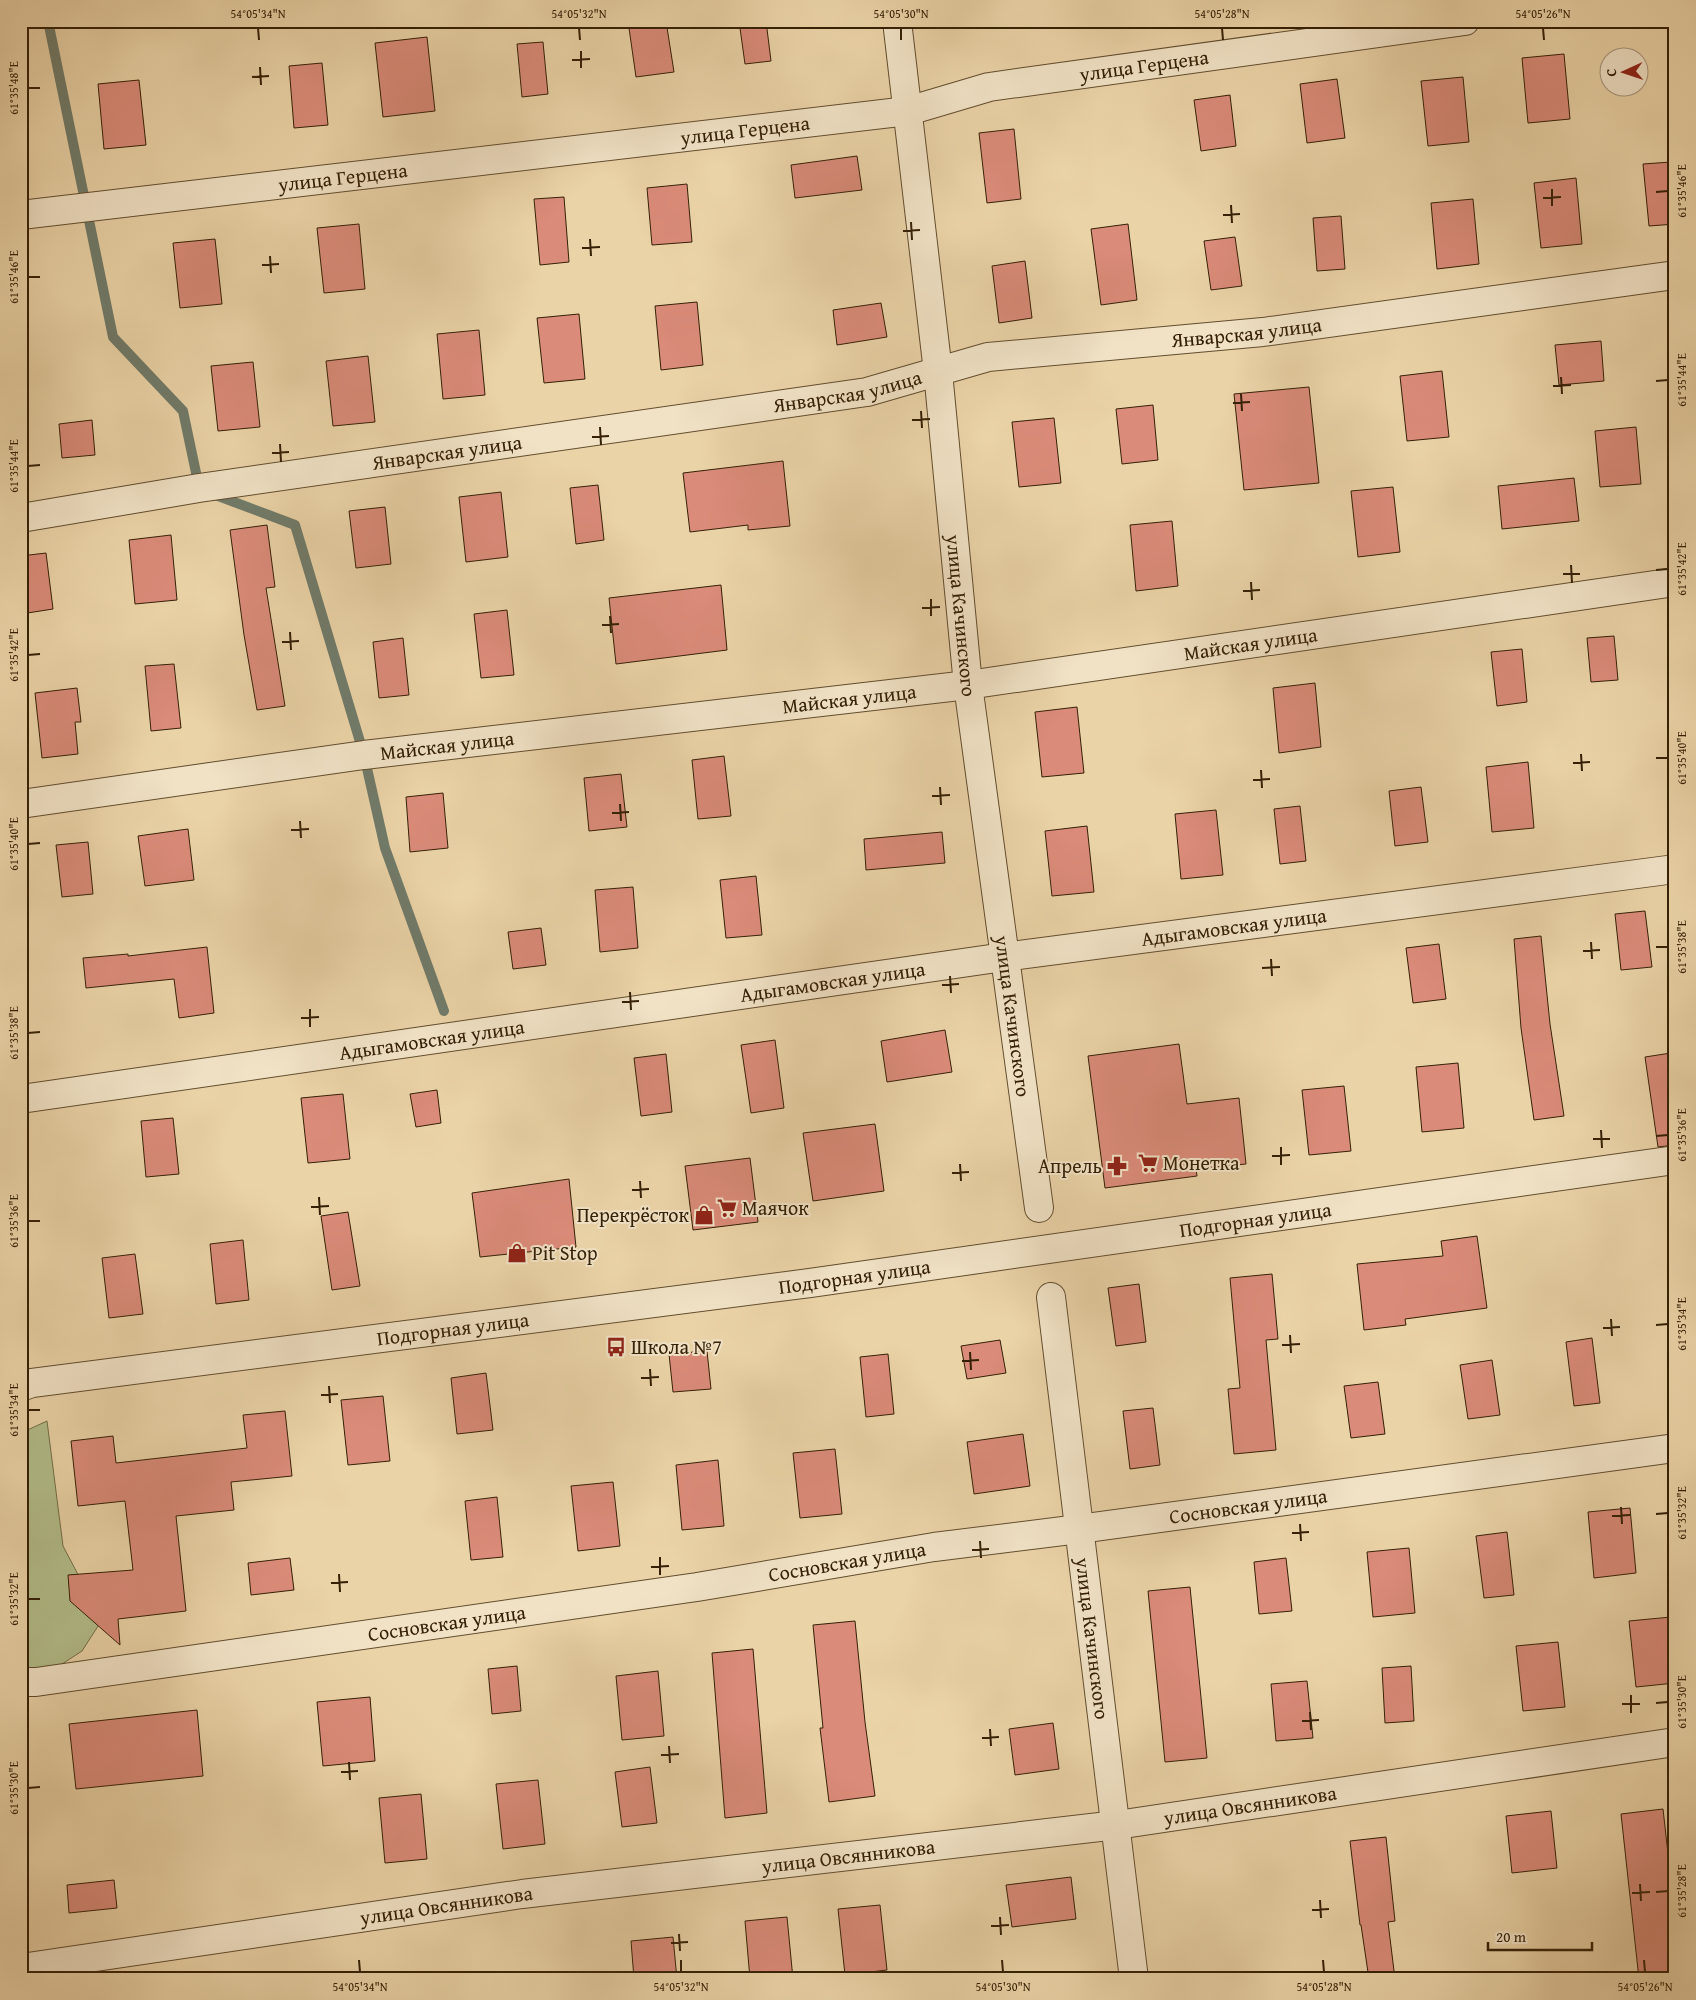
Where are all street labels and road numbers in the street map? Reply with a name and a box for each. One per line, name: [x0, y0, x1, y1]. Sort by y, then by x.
street label: улица Герцена: [1076, 42, 1211, 88]
street label: улица Герцена: [678, 108, 812, 152]
street label: улица Герцена: [275, 155, 410, 199]
street label: Январская улица: [1169, 309, 1324, 354]
street label: Январская улица: [770, 362, 925, 419]
street label: Январская улица: [369, 427, 524, 477]
street label: улица Качинского: [940, 532, 984, 698]
street label: Майская улица: [1182, 619, 1320, 667]
street label: Майская улица: [781, 676, 918, 720]
street label: Майская улица: [378, 723, 516, 767]
street label: Адыгамовская улица: [1139, 900, 1329, 953]
street label: улица Качинского: [988, 933, 1039, 1099]
street label: Адыгамовская улица: [738, 953, 927, 1009]
street label: Адыгамовская улица: [337, 1011, 527, 1067]
street label: Подгорная улица: [1177, 1194, 1334, 1244]
street label: Подгорная улица: [777, 1251, 933, 1301]
street label: Подгорная улица: [375, 1304, 531, 1353]
street label: Сосновская улица: [1167, 1480, 1329, 1531]
street label: Сосновская улица: [766, 1534, 928, 1589]
street label: улица Качинского: [1069, 1555, 1117, 1721]
street label: Сосновская улица: [366, 1597, 528, 1648]
street label: улица Овсянникова: [1161, 1777, 1339, 1832]
street label: улица Овсянникова: [759, 1831, 937, 1880]
street label: улица Овсянникова: [357, 1878, 535, 1932]

